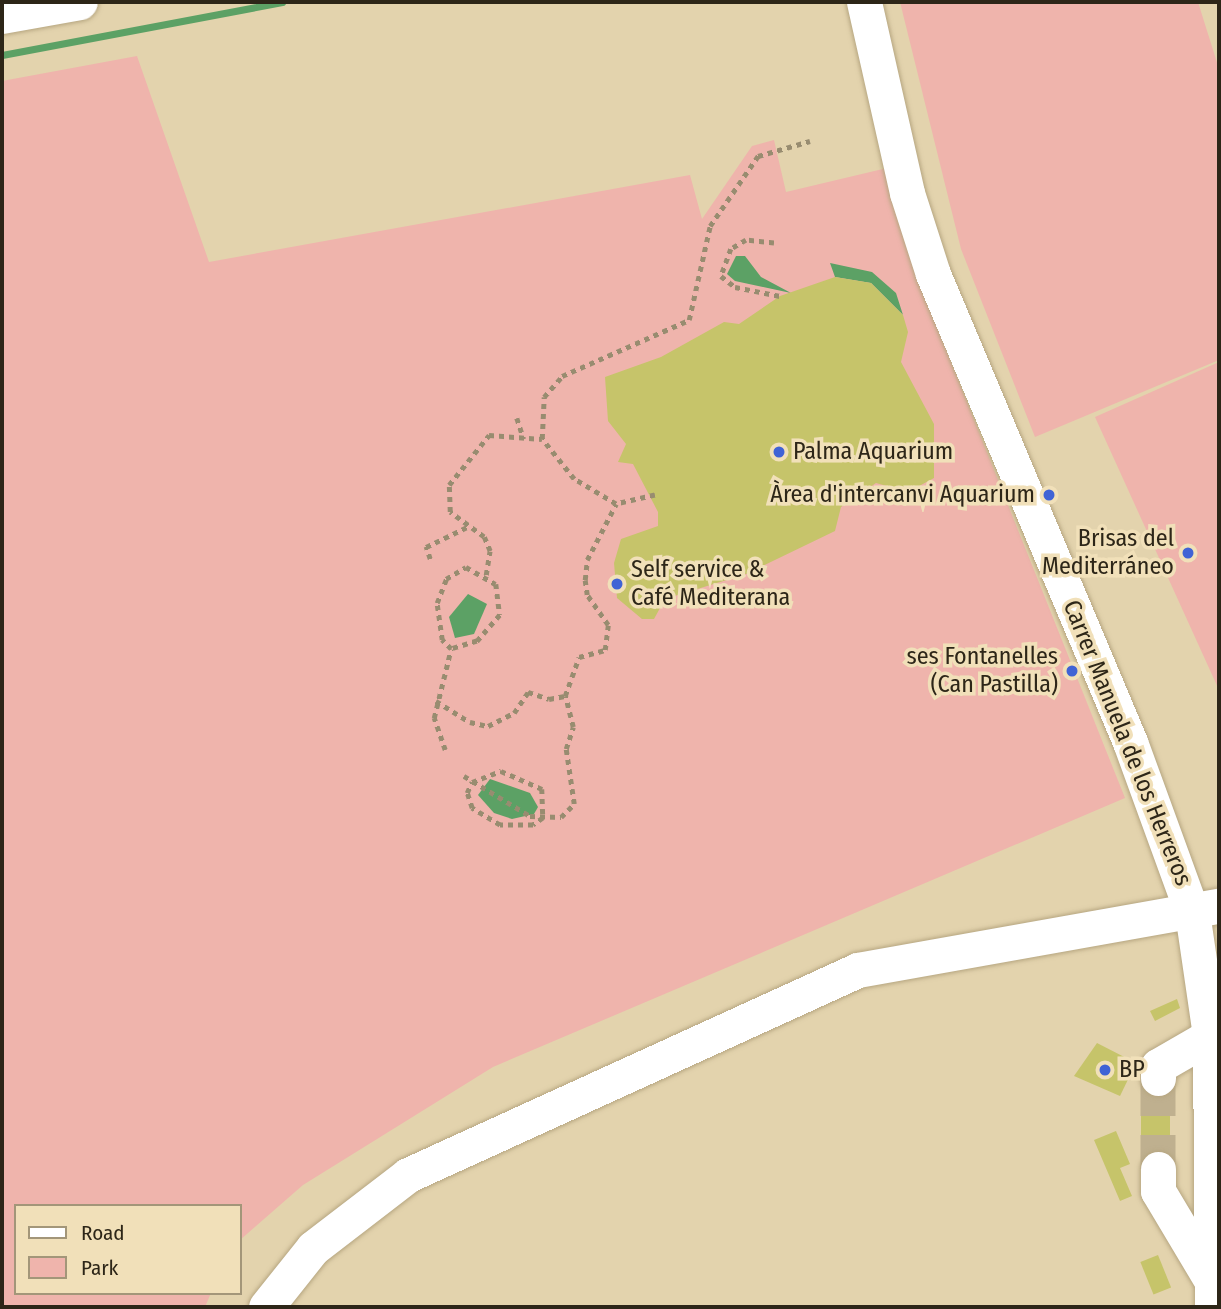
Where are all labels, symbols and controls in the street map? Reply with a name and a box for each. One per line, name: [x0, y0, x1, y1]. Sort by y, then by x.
place label: Palma Aquarium: [793, 438, 953, 466]
marker: Palma Aquarium: [771, 444, 787, 460]
place label: Àrea d'intercanvi Aquarium: [770, 481, 1035, 509]
marker: Àrea d'intercanvi Aquarium: [1041, 487, 1057, 503]
place label: Brisas del Mediterráneo: [1042, 525, 1174, 581]
marker: Brisas del Mediterráneo: [1180, 545, 1196, 561]
place label: Self service & Café Mediterana: [631, 556, 790, 612]
marker: Self service & Café Mediterana: [609, 576, 625, 592]
street label: Carrer Manuela de los Herreros: [1056, 596, 1198, 890]
place label: ses Fontanelles (Can Pastilla): [906, 643, 1058, 699]
marker: ses Fontanelles (Can Pastilla): [1064, 663, 1080, 679]
place label: BP: [1119, 1056, 1145, 1084]
marker: BP: [1097, 1062, 1113, 1078]
legend: [14, 1204, 242, 1295]
text: Road: [81, 1220, 125, 1246]
text: Park: [81, 1255, 118, 1281]

